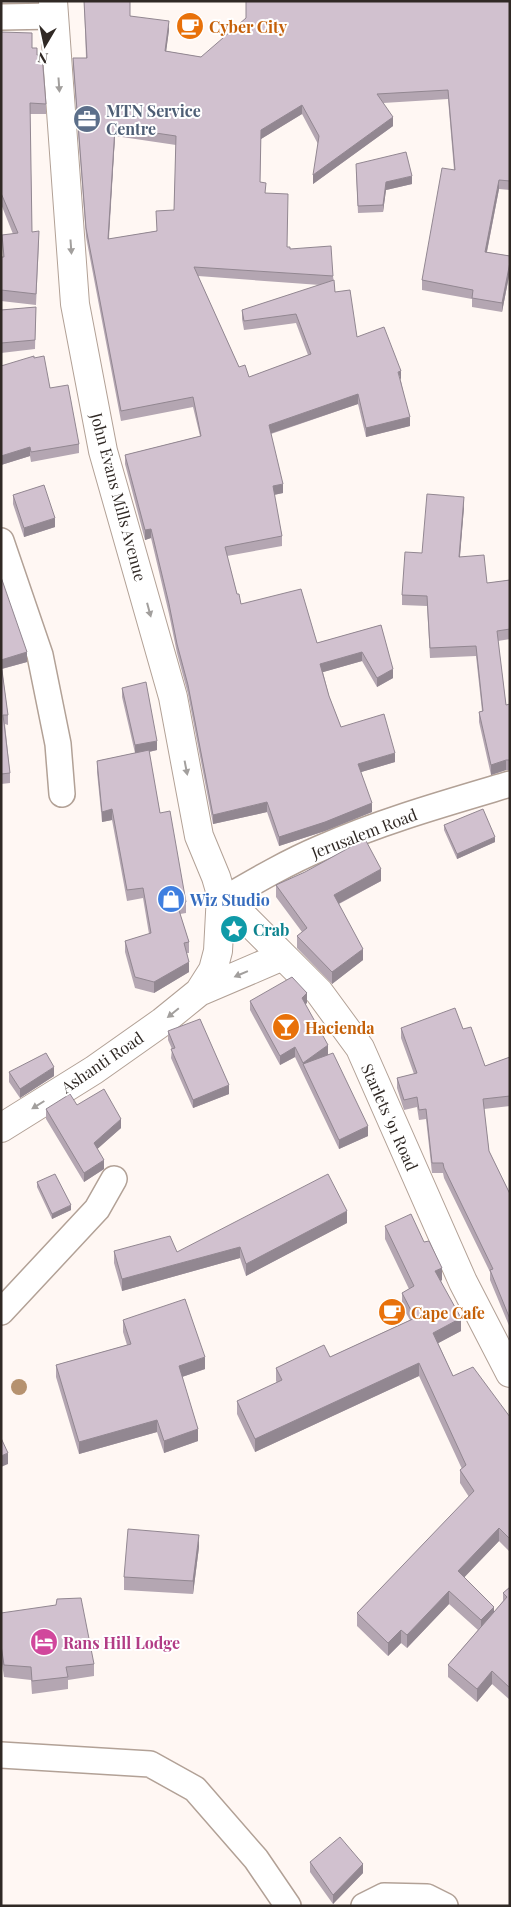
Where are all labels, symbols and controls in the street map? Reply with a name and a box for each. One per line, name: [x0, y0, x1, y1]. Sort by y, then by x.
cafe icon: Cyber City: [175, 11, 205, 41]
place label: Cyber City: [209, 16, 288, 37]
north arrow: [20, 20, 70, 70]
text: N: [36, 48, 49, 69]
one-way arrow: [55, 77, 63, 93]
place label: MTN Service Centre: [106, 100, 201, 139]
office icon: MTN Service Centre: [72, 104, 102, 134]
one-way arrow: [67, 239, 75, 255]
street label: John Evans Mills Avenue: [86, 409, 152, 584]
one-way arrow: [145, 603, 153, 618]
one-way arrow: [182, 761, 190, 776]
street label: Jerusalem Road: [307, 803, 420, 863]
shop icon: Wiz Studio: [156, 884, 186, 914]
place label: Wiz Studio: [189, 889, 270, 910]
place icon: Crab: [219, 914, 249, 944]
place label: Crab: [253, 919, 289, 940]
one-way arrow: [234, 970, 248, 978]
one-way arrow: [167, 1007, 180, 1018]
bar icon: Hacienda: [271, 1012, 301, 1042]
place label: Hacienda: [305, 1017, 375, 1038]
street label: Ashanti Road: [56, 1027, 147, 1098]
street label: Starlets '91 Road: [357, 1060, 423, 1174]
one-way arrow: [31, 1100, 45, 1110]
cafe icon: Cape Cafe: [377, 1297, 407, 1327]
place label: Cape Cafe: [411, 1302, 485, 1323]
hotel icon: Rans Hill Lodge: [29, 1627, 59, 1657]
place label: Rans Hill Lodge: [63, 1632, 180, 1653]

